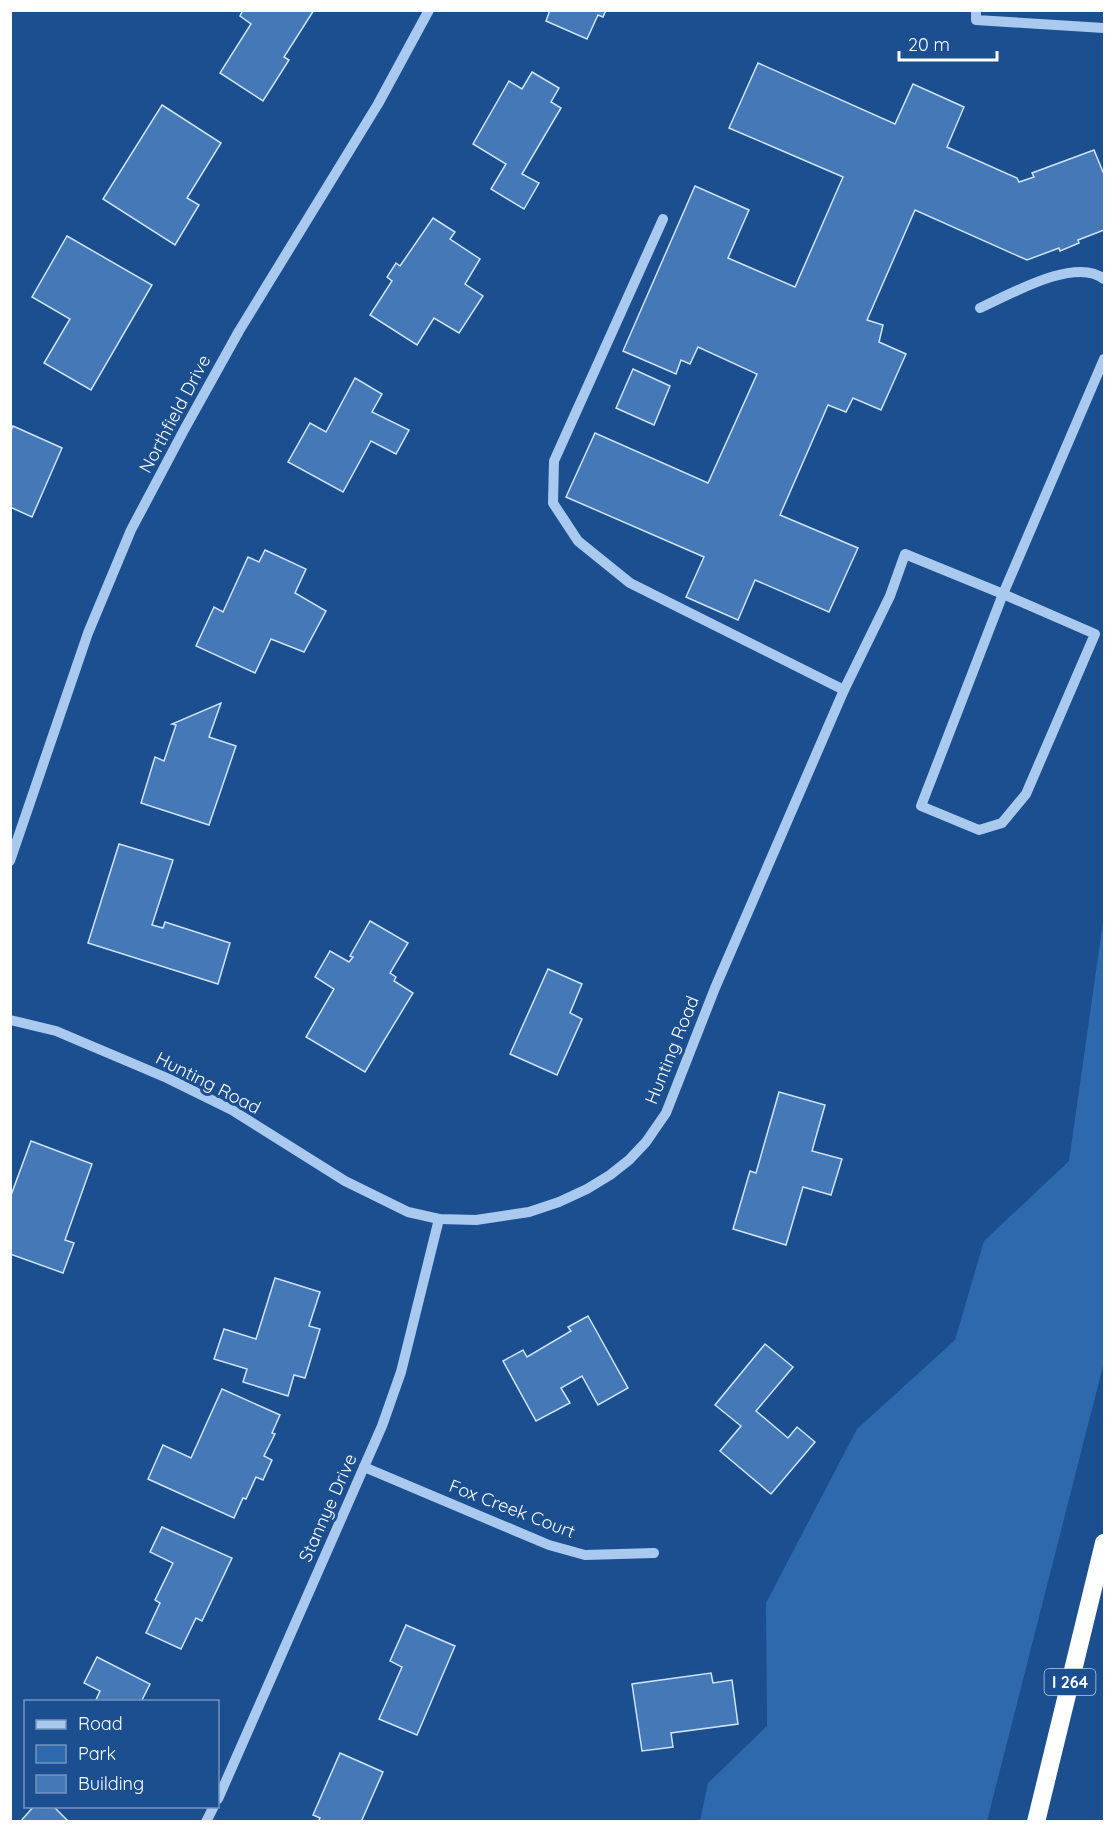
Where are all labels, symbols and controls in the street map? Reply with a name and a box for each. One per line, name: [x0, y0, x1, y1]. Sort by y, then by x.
scale bar: [899, 24, 996, 62]
text: 20 m: [908, 33, 950, 56]
street label: Northfield Drive: [134, 351, 215, 477]
street label: Hunting Road: [639, 992, 704, 1107]
street label: Hunting Road: [152, 1046, 265, 1119]
street label: Stannye Drive: [293, 1450, 362, 1566]
street label: Fox Creek Court: [446, 1474, 579, 1543]
road number: I 264: [1044, 1669, 1096, 1695]
legend: [24, 1700, 219, 1808]
text: Road: [78, 1712, 123, 1735]
text: Park: [78, 1742, 116, 1765]
text: Building: [78, 1772, 144, 1795]

